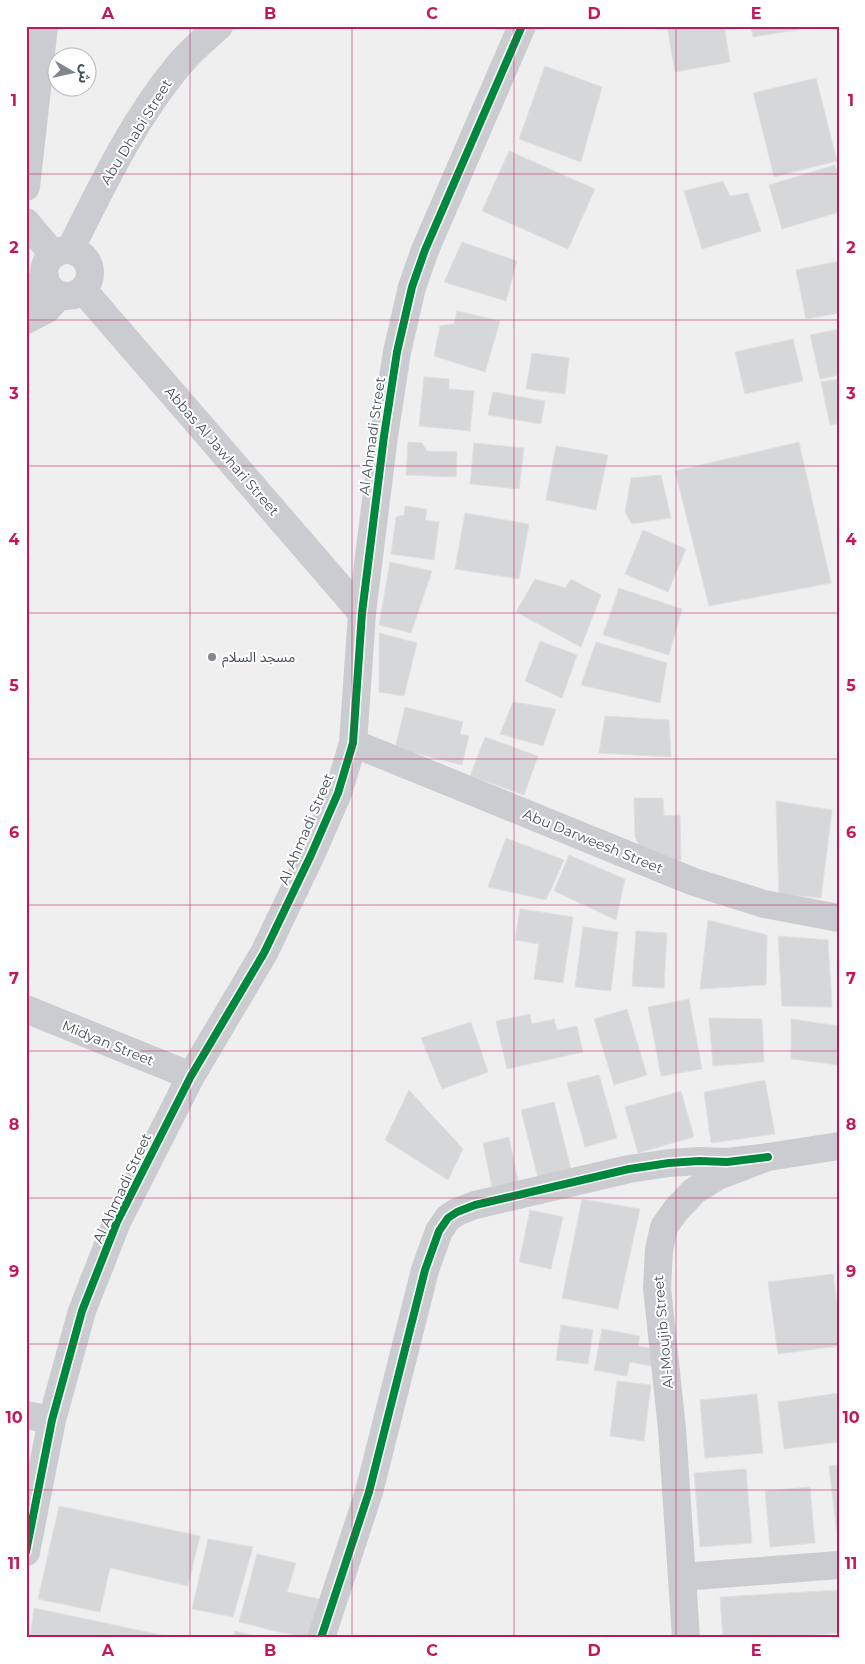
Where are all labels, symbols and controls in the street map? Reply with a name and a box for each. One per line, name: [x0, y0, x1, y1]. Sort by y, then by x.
text: A: [101, 4, 115, 23]
text: B: [264, 4, 276, 23]
text: C: [426, 4, 438, 23]
text: D: [587, 4, 601, 23]
text: E: [751, 4, 761, 23]
north arrow: [48, 48, 98, 98]
text: ش: [74, 63, 95, 85]
street label: Abu Dhabi Street: [96, 76, 176, 188]
text: 1: [11, 91, 17, 110]
text: 1: [848, 91, 854, 110]
text: 2: [9, 238, 19, 257]
text: 2: [846, 238, 856, 257]
street label: Al Ahmadi Street: [355, 375, 389, 496]
street label: Abbas Al Jawhari Street: [161, 383, 283, 520]
text: 3: [8, 384, 19, 403]
text: 3: [845, 384, 856, 403]
text: 4: [8, 530, 20, 549]
text: 4: [845, 530, 857, 549]
place label: مسجد السلام: [222, 648, 295, 668]
marker: مسجد السلام: [206, 651, 218, 663]
text: 5: [9, 676, 19, 695]
text: 5: [846, 676, 856, 695]
street label: Al Ahmadi Street: [274, 770, 338, 887]
street label: Abu Darweesh Street: [520, 805, 666, 877]
text: 6: [9, 823, 19, 842]
text: 6: [846, 823, 856, 842]
text: 7: [9, 969, 19, 988]
text: 7: [846, 969, 856, 988]
street label: Midyan Street: [59, 1016, 157, 1070]
text: 8: [9, 1115, 19, 1134]
text: 8: [846, 1115, 856, 1134]
street label: Al Ahmadi Street: [89, 1130, 156, 1246]
text: 9: [9, 1262, 19, 1281]
text: 9: [846, 1262, 856, 1281]
street label: Al-Moujib Street: [649, 1274, 677, 1389]
text: 10: [5, 1408, 23, 1427]
text: 10: [842, 1408, 860, 1427]
text: 11: [8, 1554, 20, 1573]
text: 11: [845, 1554, 857, 1573]
text: A: [101, 1641, 115, 1660]
text: B: [264, 1641, 276, 1660]
text: C: [426, 1641, 438, 1660]
text: D: [587, 1641, 601, 1660]
text: E: [751, 1641, 761, 1660]

